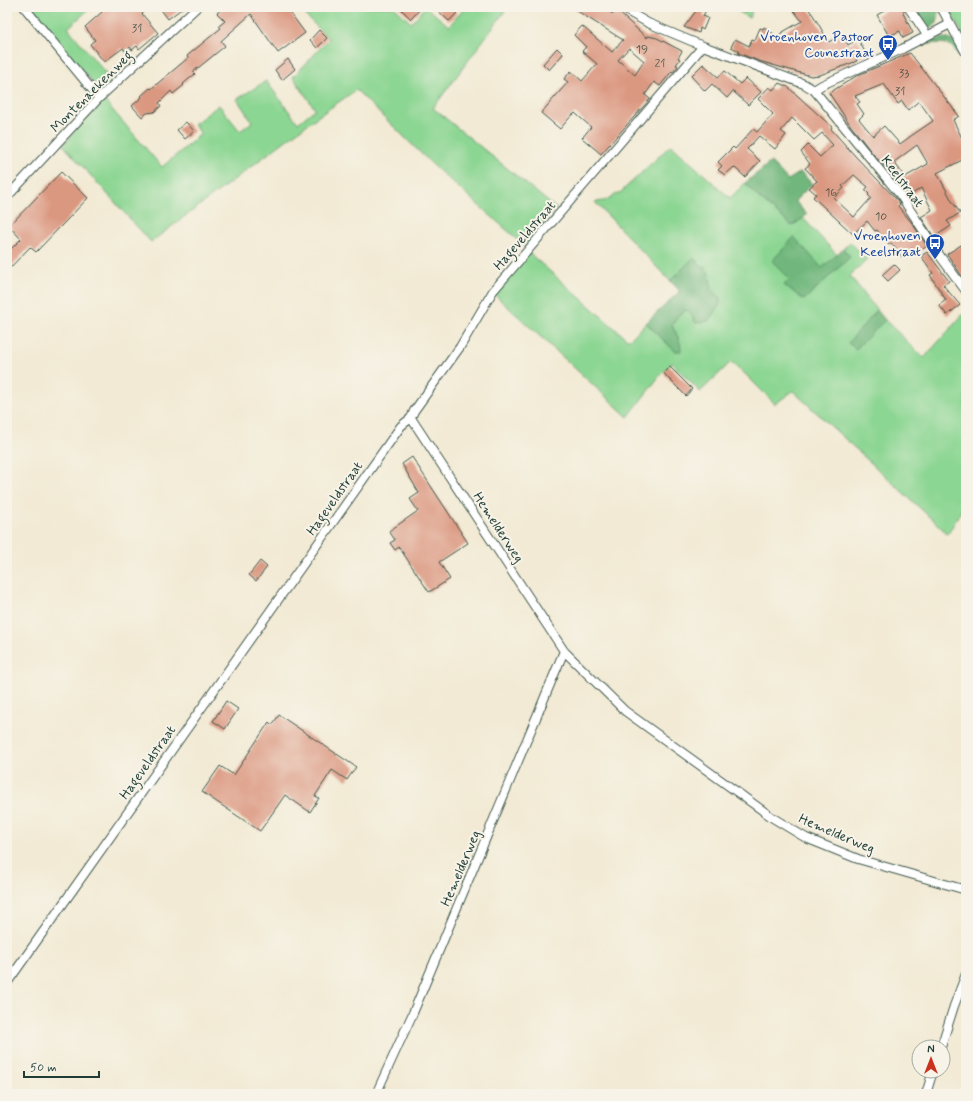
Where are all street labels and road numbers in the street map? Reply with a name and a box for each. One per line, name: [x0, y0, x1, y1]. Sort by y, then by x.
street label: Montenaekenweg: [47, 47, 138, 138]
street label: Keelstraat: [877, 152, 928, 211]
street label: Hageveldstraat: [490, 197, 561, 276]
street label: Hageveldstraat: [303, 458, 369, 540]
street label: Hemelderweg: [469, 489, 528, 566]
street label: Hageveldstraat: [116, 722, 182, 804]
street label: Hemelderweg: [796, 810, 877, 858]
street label: Hemelderweg: [437, 828, 485, 909]

